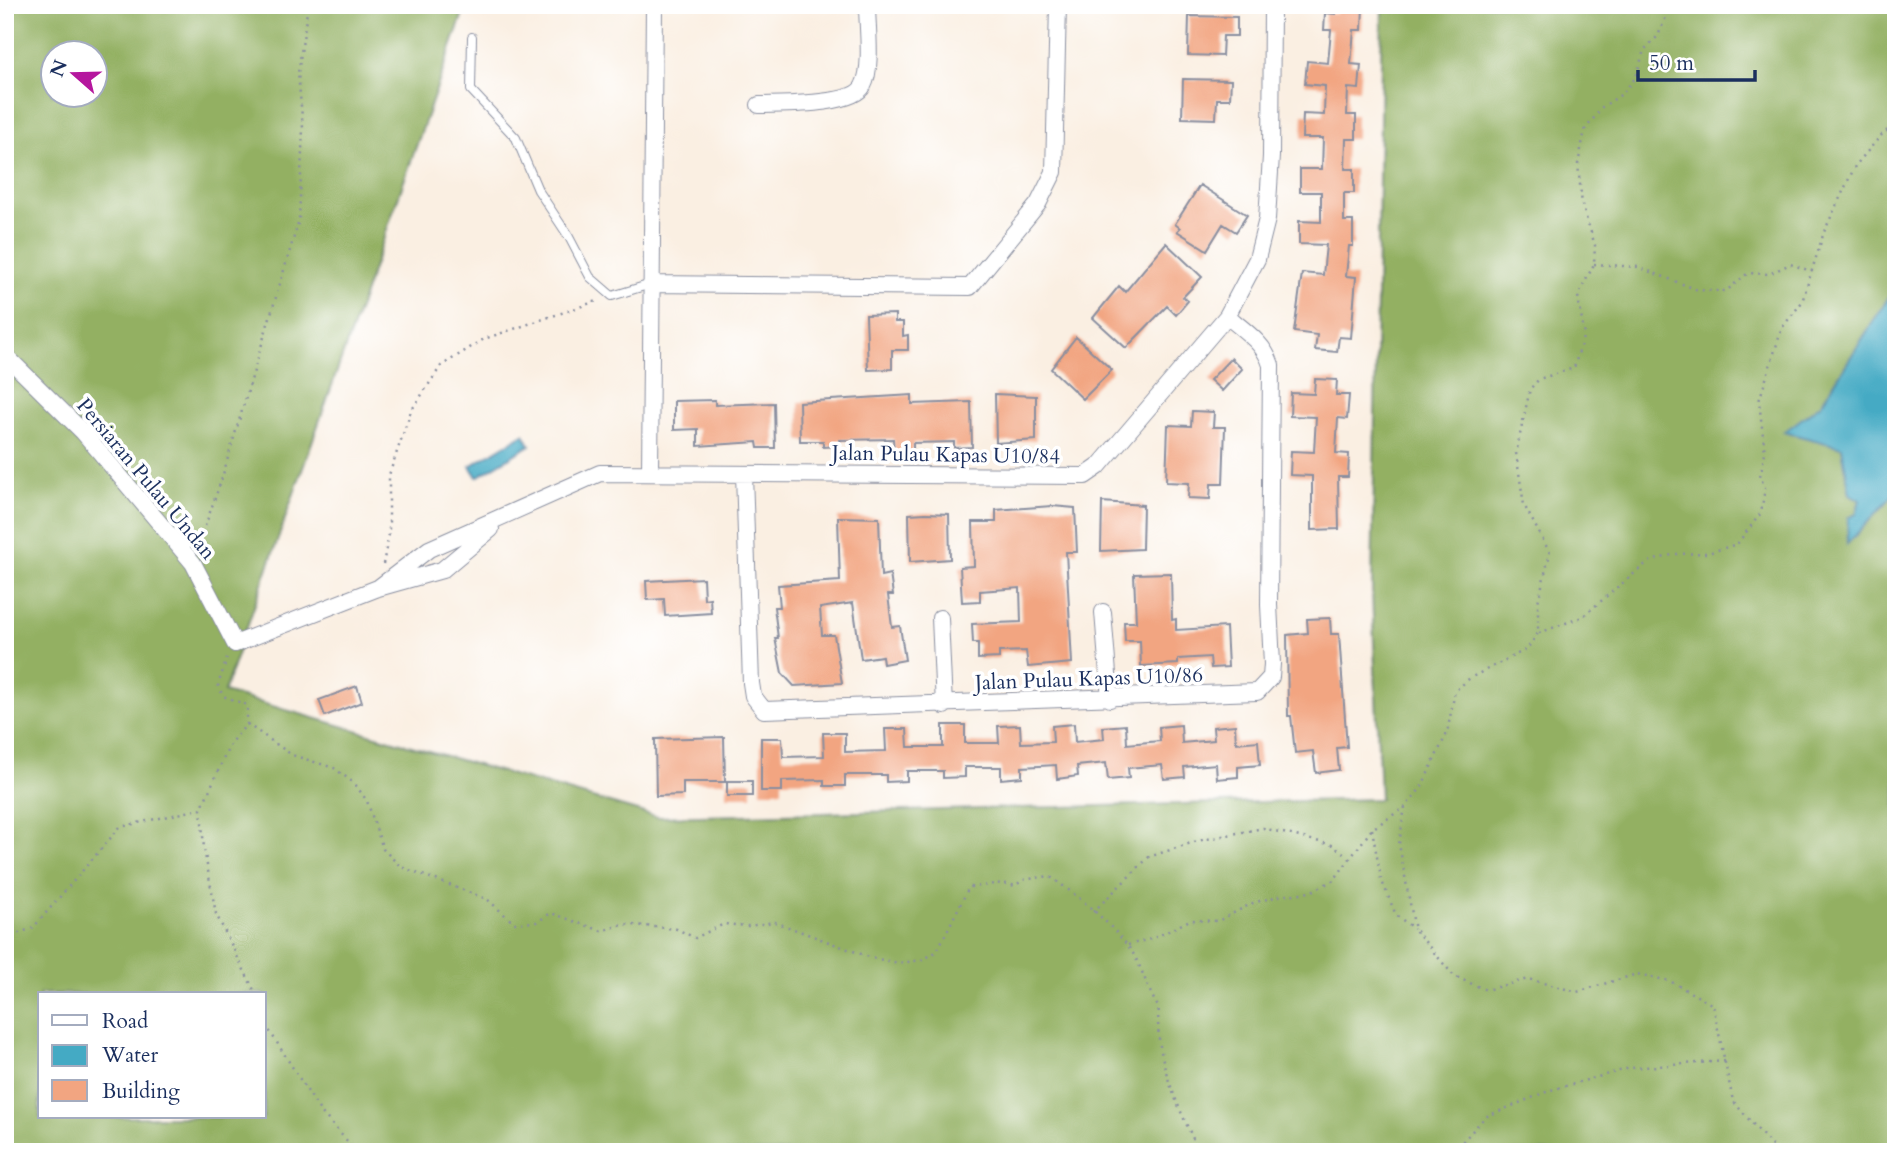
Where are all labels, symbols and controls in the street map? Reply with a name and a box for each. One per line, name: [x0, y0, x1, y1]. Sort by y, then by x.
north arrow: [38, 38, 108, 108]
scale bar: [1638, 38, 1756, 82]
text: 50 m: [1649, 49, 1694, 78]
text: N: [44, 56, 74, 81]
street label: Persiaran Pulau Undan: [70, 392, 222, 566]
street label: Jalan Pulau Kapas U10/84: [829, 438, 1061, 471]
street label: Jalan Pulau Kapas U10/86: [971, 661, 1204, 698]
legend: [38, 992, 266, 1118]
text: Road: [102, 1007, 148, 1036]
text: Water: [101, 1041, 158, 1070]
text: Building: [102, 1077, 180, 1106]

